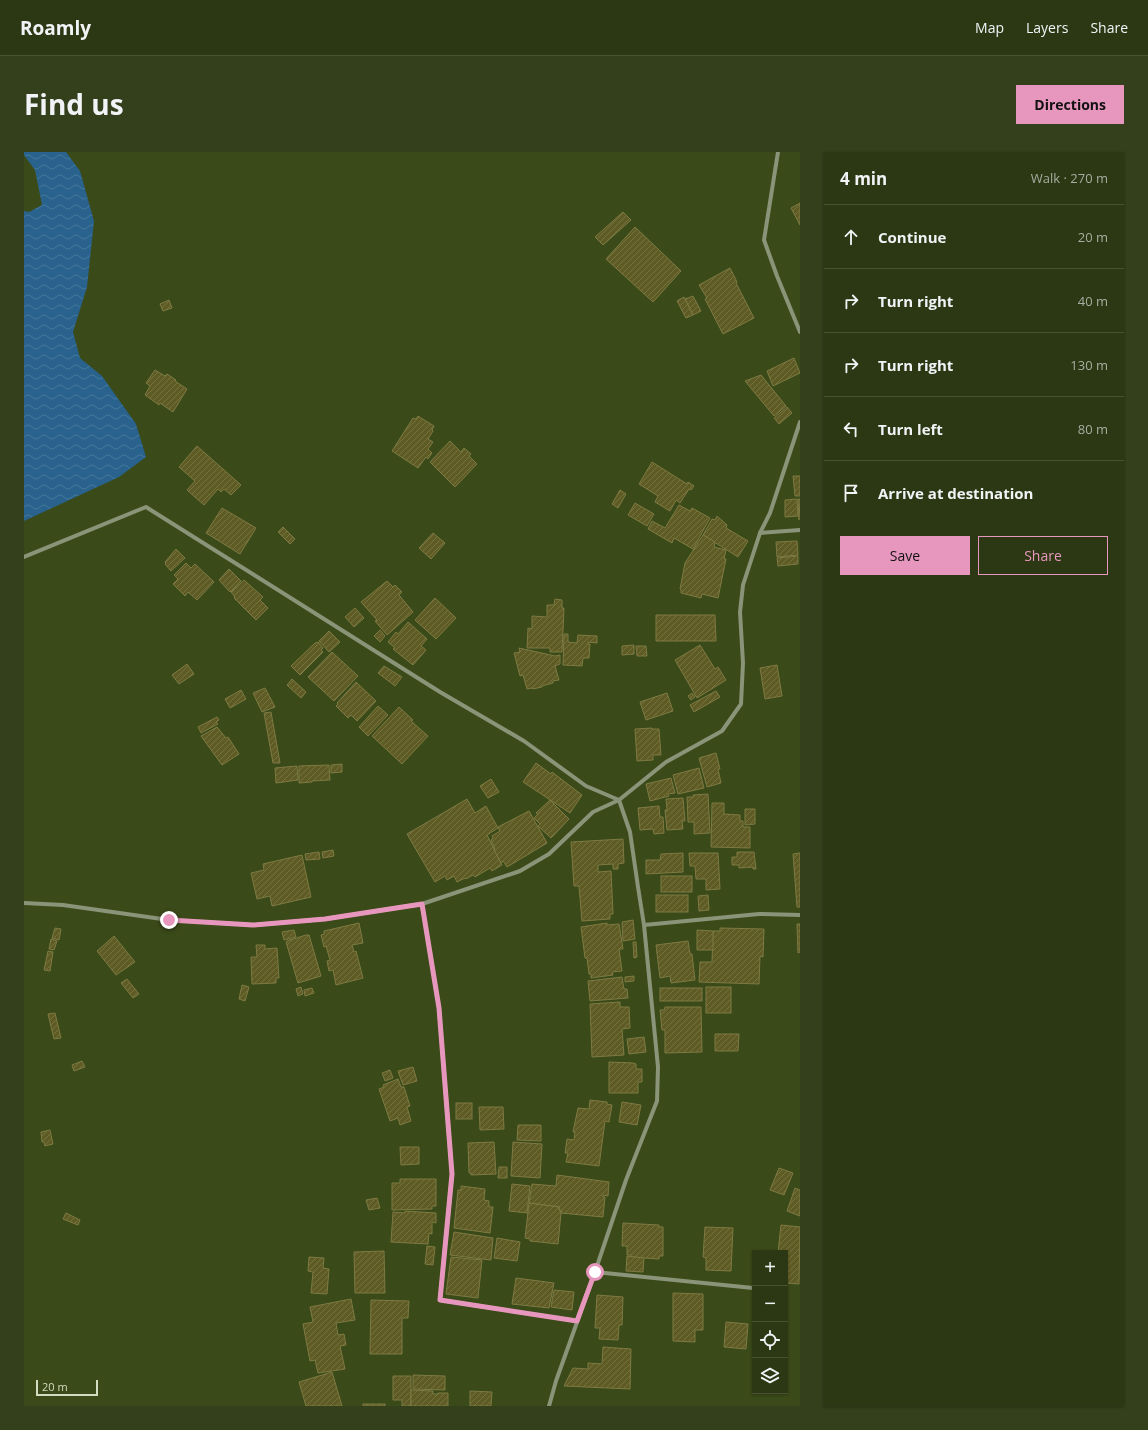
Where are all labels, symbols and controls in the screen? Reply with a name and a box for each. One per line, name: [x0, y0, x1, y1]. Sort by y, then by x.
text: Roamly: [20, 15, 91, 41]
text: Map: [975, 18, 1004, 37]
text: Layers: [1026, 18, 1068, 37]
text: Share: [1090, 18, 1128, 37]
text: Find us: [24, 85, 124, 123]
button: Directions: [1016, 85, 1124, 124]
text: 4 min: [840, 167, 887, 190]
text: Walk · 270 m: [1031, 169, 1108, 187]
icon: ahead: [840, 226, 862, 248]
text: Continue: [878, 227, 946, 247]
text: 20 m: [1078, 228, 1108, 246]
icon: right: [840, 290, 862, 312]
text: Turn right: [878, 291, 953, 311]
text: 40 m: [1078, 292, 1108, 310]
icon: right: [840, 354, 862, 376]
text: Turn right: [878, 355, 953, 375]
text: 130 m: [1070, 356, 1108, 374]
icon: left: [840, 418, 862, 440]
text: Turn left: [878, 419, 943, 439]
text: 80 m: [1078, 420, 1108, 438]
icon: arrive: [840, 482, 862, 504]
text: Arrive at destination: [878, 483, 1033, 503]
button: Save: [840, 536, 970, 575]
button: Share: [978, 536, 1108, 575]
route end: [160, 911, 178, 929]
map controls: [752, 1250, 788, 1394]
button: +: [752, 1250, 788, 1286]
route start: [586, 1263, 604, 1281]
button: −: [752, 1286, 788, 1322]
button: locate: [752, 1322, 788, 1358]
button: layers: [752, 1358, 788, 1394]
scale bar: [36, 1378, 98, 1397]
text: 20 m: [42, 1379, 68, 1394]

